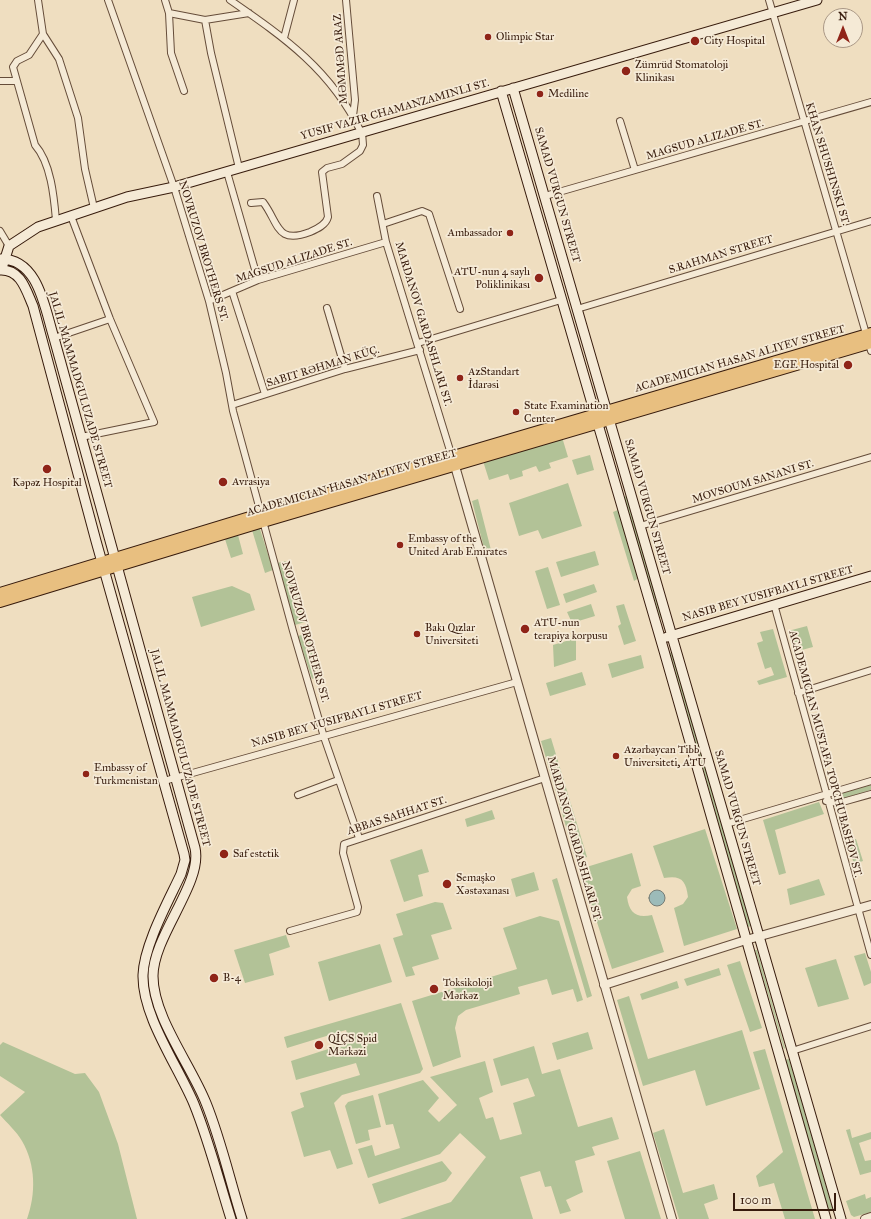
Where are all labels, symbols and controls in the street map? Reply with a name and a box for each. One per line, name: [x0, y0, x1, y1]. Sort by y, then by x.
north arrow: [823, 8, 863, 48]
text: N: [838, 10, 848, 23]
street label: MƏMMƏD ARAZ: [331, 13, 351, 105]
place label: Olimpic Star: [496, 30, 554, 44]
marker: Olimpic Star: [483, 32, 493, 42]
place label: City Hospital: [704, 34, 765, 48]
marker: City Hospital: [689, 35, 701, 47]
place label: Zümrüd Stomatoloji Klinikası: [635, 58, 728, 84]
marker: Zümrüd Stomatoloji Klinikası: [620, 65, 632, 77]
street label: YUSIF VAZIR CHAMANZAMINLI ST.: [299, 77, 491, 143]
place label: Mediline: [548, 87, 589, 101]
marker: Mediline: [535, 89, 545, 99]
street label: KHAN SHUSHINSKI ST.: [802, 101, 852, 227]
street label: MAGSUD ALIZADE ST.: [645, 117, 765, 163]
street label: SAMAD VURGUN STREET: [531, 126, 583, 264]
street label: NOVRUZOV BROTHERS ST.: [175, 179, 231, 323]
place label: Ambassador: [448, 226, 502, 240]
marker: Ambassador: [505, 228, 515, 238]
street label: S.RAHMAN STREET: [667, 233, 775, 277]
street label: MAGSUD ALIZADE ST.: [234, 236, 354, 286]
street label: MARDANOV GARDASHLARI ST.: [392, 240, 454, 408]
place label: ATU-nun 4 saylı Poliklinikası: [454, 265, 530, 291]
marker: ATU-nun 4 saylı Poliklinikası: [533, 272, 545, 284]
street label: JALIL MAMMADGULUZADE STREET: [46, 290, 114, 490]
street label: ACADEMICIAN HASAN ALIYEV STREET: [633, 323, 847, 395]
street label: SABIT RƏHMAN KÜÇ.: [265, 344, 381, 390]
place label: EGE Hospital: [774, 358, 839, 372]
marker: EGE Hospital: [842, 359, 854, 371]
place label: AzStandart İdarəsi: [468, 365, 519, 391]
marker: AzStandart İdarəsi: [455, 373, 465, 383]
place label: State Examination Center: [524, 399, 608, 425]
marker: State Examination Center: [511, 407, 521, 417]
street label: SAMAD VURGUN STREET: [621, 438, 673, 576]
street label: ACADEMICIAN HASAN ALIYEV STREET: [245, 447, 459, 519]
street label: MOVSOUM SANANI ST.: [691, 457, 815, 507]
marker: Kəpəz Hospital: [41, 463, 53, 475]
place label: Avrasiya: [232, 475, 270, 489]
place label: Kəpəz Hospital: [12, 476, 82, 490]
marker: Avrasiya: [217, 476, 229, 488]
place label: Embassy of the United Arab Emirates: [408, 532, 507, 558]
marker: Embassy of the United Arab Emirates: [395, 540, 405, 550]
street label: NOVRUZOV BROTHERS ST.: [279, 560, 331, 704]
street label: NASIB BEY YUSIFBAYLI STREET: [681, 563, 855, 625]
place label: ATU-nun terapiya korpusu: [534, 616, 608, 642]
place label: Bakı Qızlar Universiteti: [425, 621, 479, 647]
marker: ATU-nun terapiya korpusu: [519, 623, 531, 635]
marker: Bakı Qızlar Universiteti: [412, 629, 422, 639]
street label: ACADEMICIAN MUSTAFA TOPCHUBASHOV ST.: [786, 629, 864, 879]
street label: JALIL MAMMADGULUZADE STREET: [147, 648, 213, 848]
street label: NASIB BEY YUSIFBAYLI STREET: [250, 689, 424, 751]
place label: Azərbaycan Tibb Universiteti, ATU: [624, 743, 706, 769]
street label: SAMAD VURGUN STREET: [711, 749, 763, 887]
marker: Azərbaycan Tibb Universiteti, ATU: [611, 751, 621, 761]
street label: MARDANOV GARDASHLARI ST.: [544, 755, 604, 923]
place label: Embassy of Turkmenistan: [94, 761, 158, 787]
marker: Embassy of Turkmenistan: [81, 769, 91, 779]
street label: ABBAS SAHHAT ST.: [346, 794, 448, 838]
place label: Saf estetik: [233, 847, 279, 861]
marker: Saf estetik: [218, 848, 230, 860]
place label: Semaşko Xəstəxanası: [456, 871, 509, 897]
marker: Semaşko Xəstəxanası: [441, 878, 453, 890]
place label: B-4: [223, 971, 241, 985]
marker: B-4: [208, 972, 220, 984]
place label: Toksikoloji Mərkəz: [443, 976, 492, 1002]
marker: Toksikoloji Mərkəz: [428, 983, 440, 995]
place label: QİÇS Spid Mərkəzi: [328, 1032, 377, 1058]
marker: QİÇS Spid Mərkəzi: [313, 1039, 325, 1051]
scale bar: [735, 1185, 838, 1211]
text: 100 m: [740, 1193, 771, 1207]

